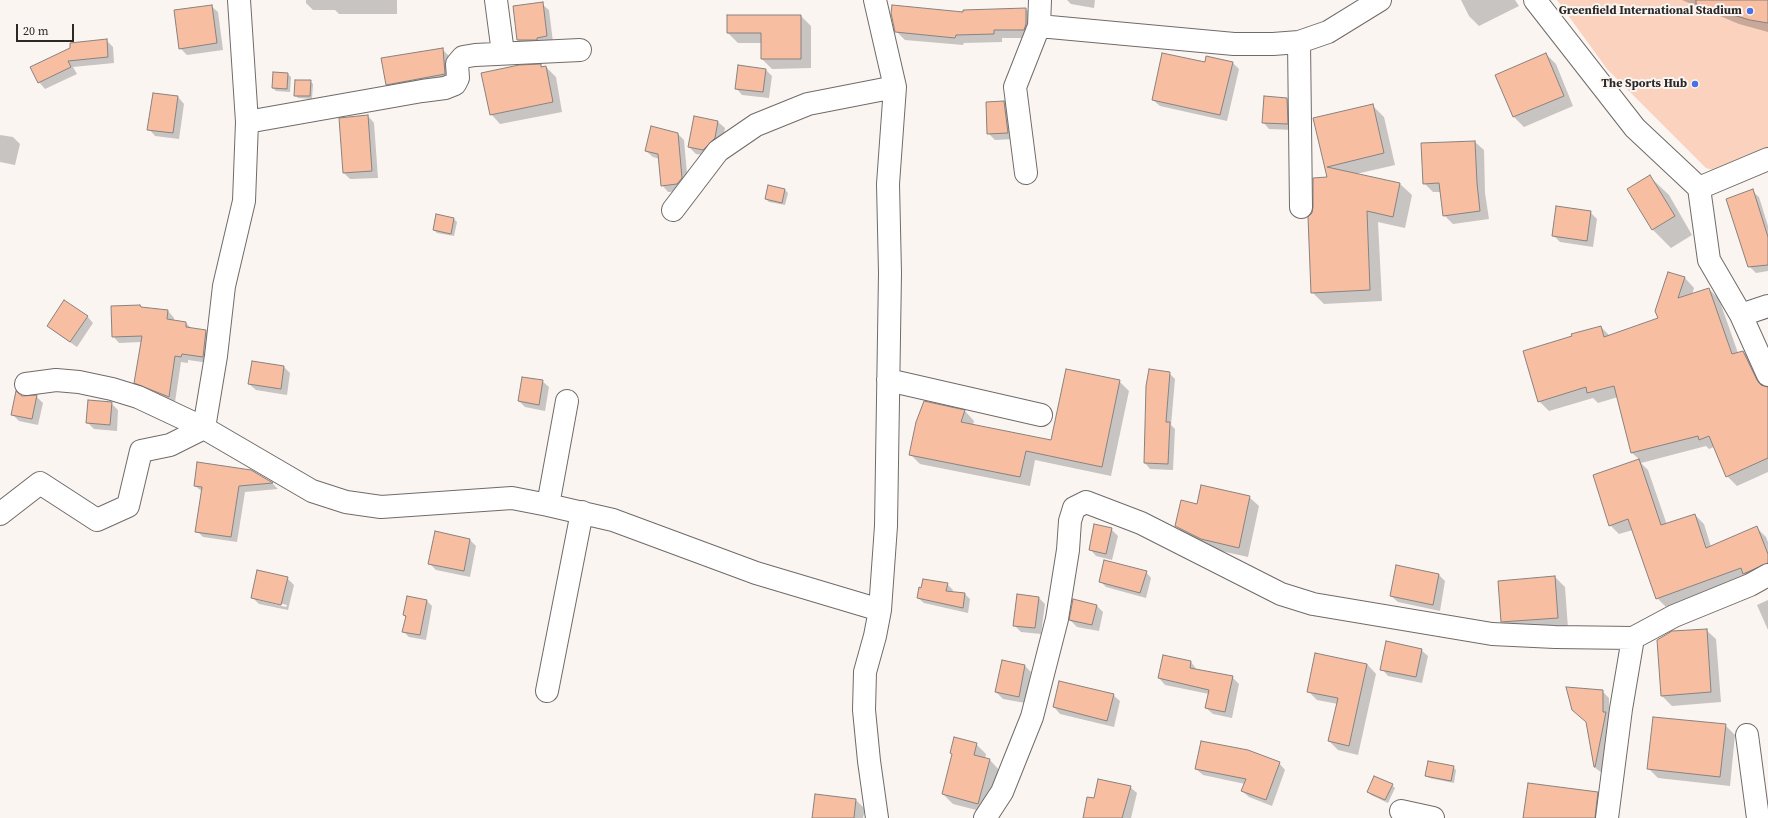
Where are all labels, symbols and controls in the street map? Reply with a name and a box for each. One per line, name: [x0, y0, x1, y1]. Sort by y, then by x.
place label: Greenfield International Stadium: [1559, 4, 1742, 18]
marker: Greenfield International Stadium: [1745, 6, 1755, 16]
scale bar: [18, 16, 76, 42]
text: 20 m: [23, 23, 49, 39]
place label: The Sports Hub: [1601, 77, 1687, 91]
marker: The Sports Hub: [1690, 79, 1700, 89]

